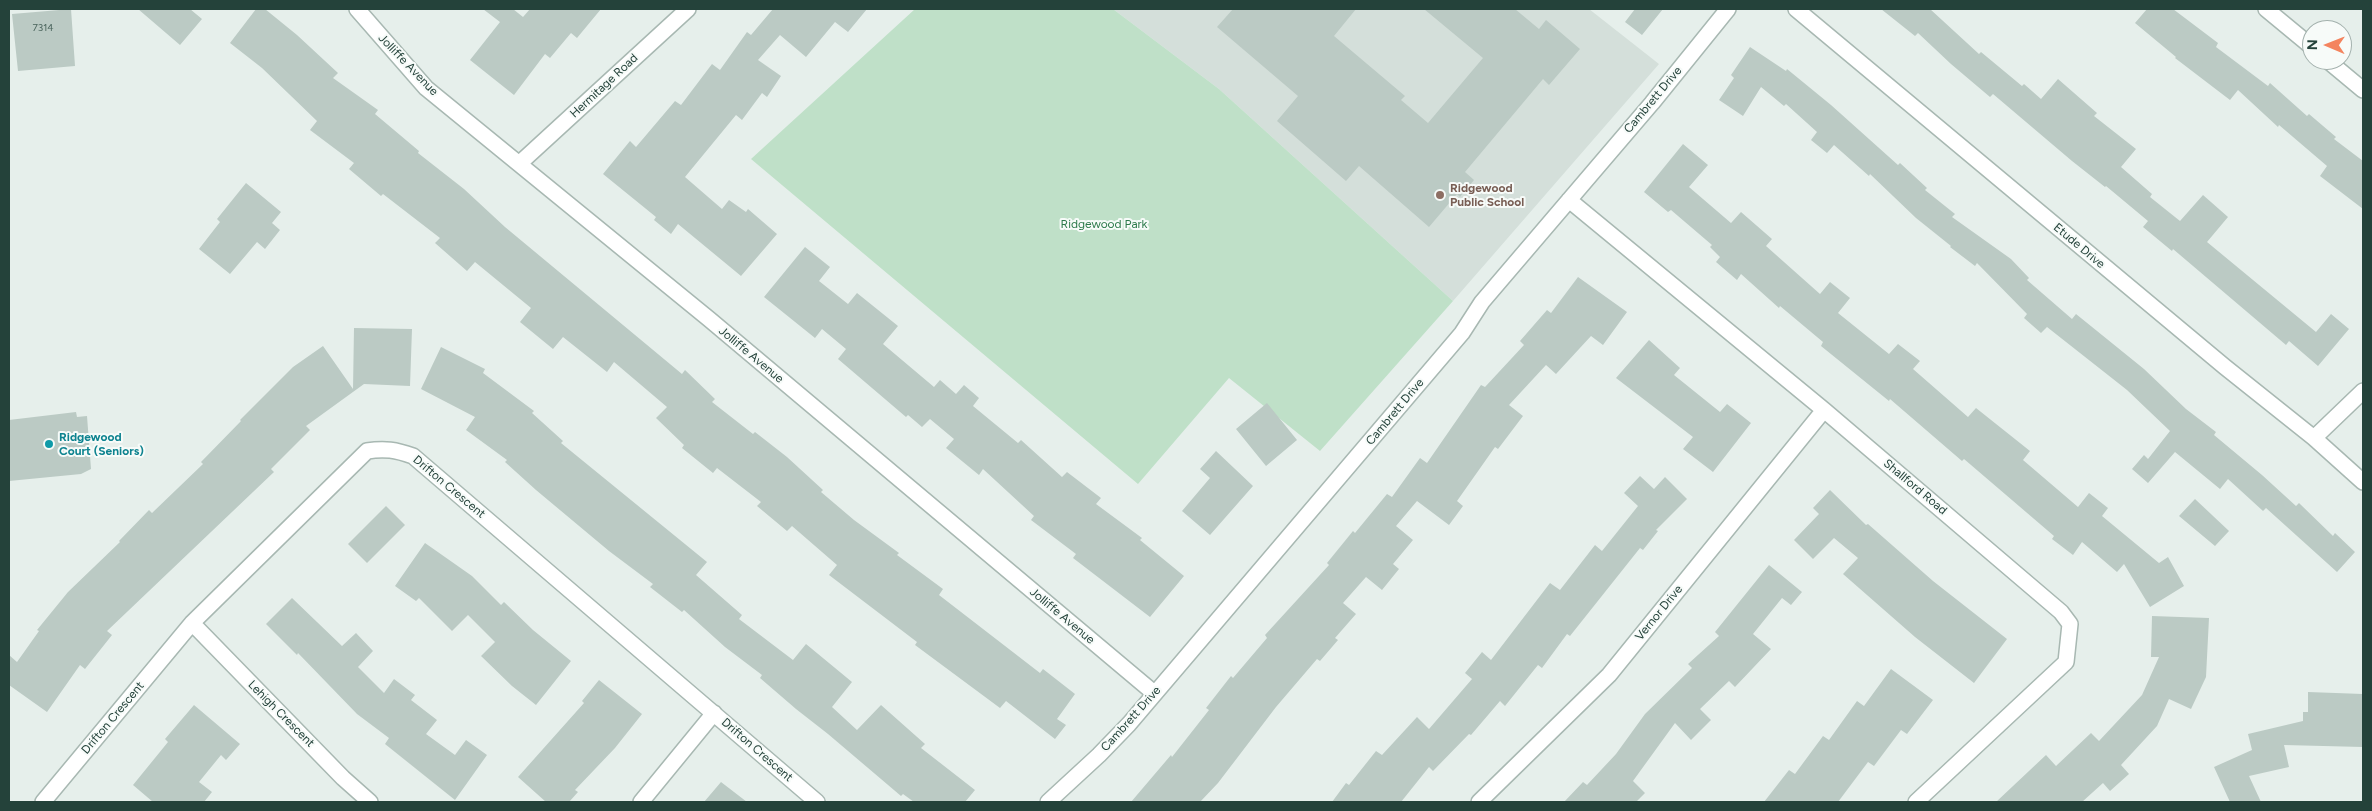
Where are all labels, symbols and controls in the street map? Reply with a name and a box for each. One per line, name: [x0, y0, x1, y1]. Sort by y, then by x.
north arrow: [2302, 20, 2352, 70]
house number: 7314: [32, 22, 54, 34]
street label: Jolliffe Avenue: [375, 31, 441, 99]
text: N: [2304, 39, 2321, 50]
street label: Hermitage Road: [567, 51, 641, 121]
street label: Cambrett Drive: [1621, 64, 1685, 136]
place label: Ridgewood Public School: [1450, 181, 1524, 209]
marker: Ridgewood Public School: [1434, 189, 1446, 201]
park label: Ridgewood Park: [1061, 217, 1147, 231]
street label: Etude Drive: [2050, 220, 2108, 272]
street label: Jolliffe Avenue: [716, 324, 786, 386]
street label: Cambrett Drive: [1363, 376, 1427, 448]
place label: Ridgewood Court (Seniors): [59, 430, 144, 458]
marker: Ridgewood Court (Seniors): [43, 438, 55, 450]
street label: Drifton Crescent: [410, 453, 488, 521]
street label: Shallford Road: [1880, 456, 1950, 518]
street label: Vernor Drive: [1632, 582, 1686, 644]
street label: Jolliffe Avenue: [1027, 585, 1097, 647]
street label: Lehigh Crescent: [245, 678, 317, 750]
street label: Drifton Crescent: [79, 679, 147, 757]
street label: Cambrett Drive: [1098, 684, 1164, 754]
street label: Drifton Crescent: [718, 715, 796, 785]

